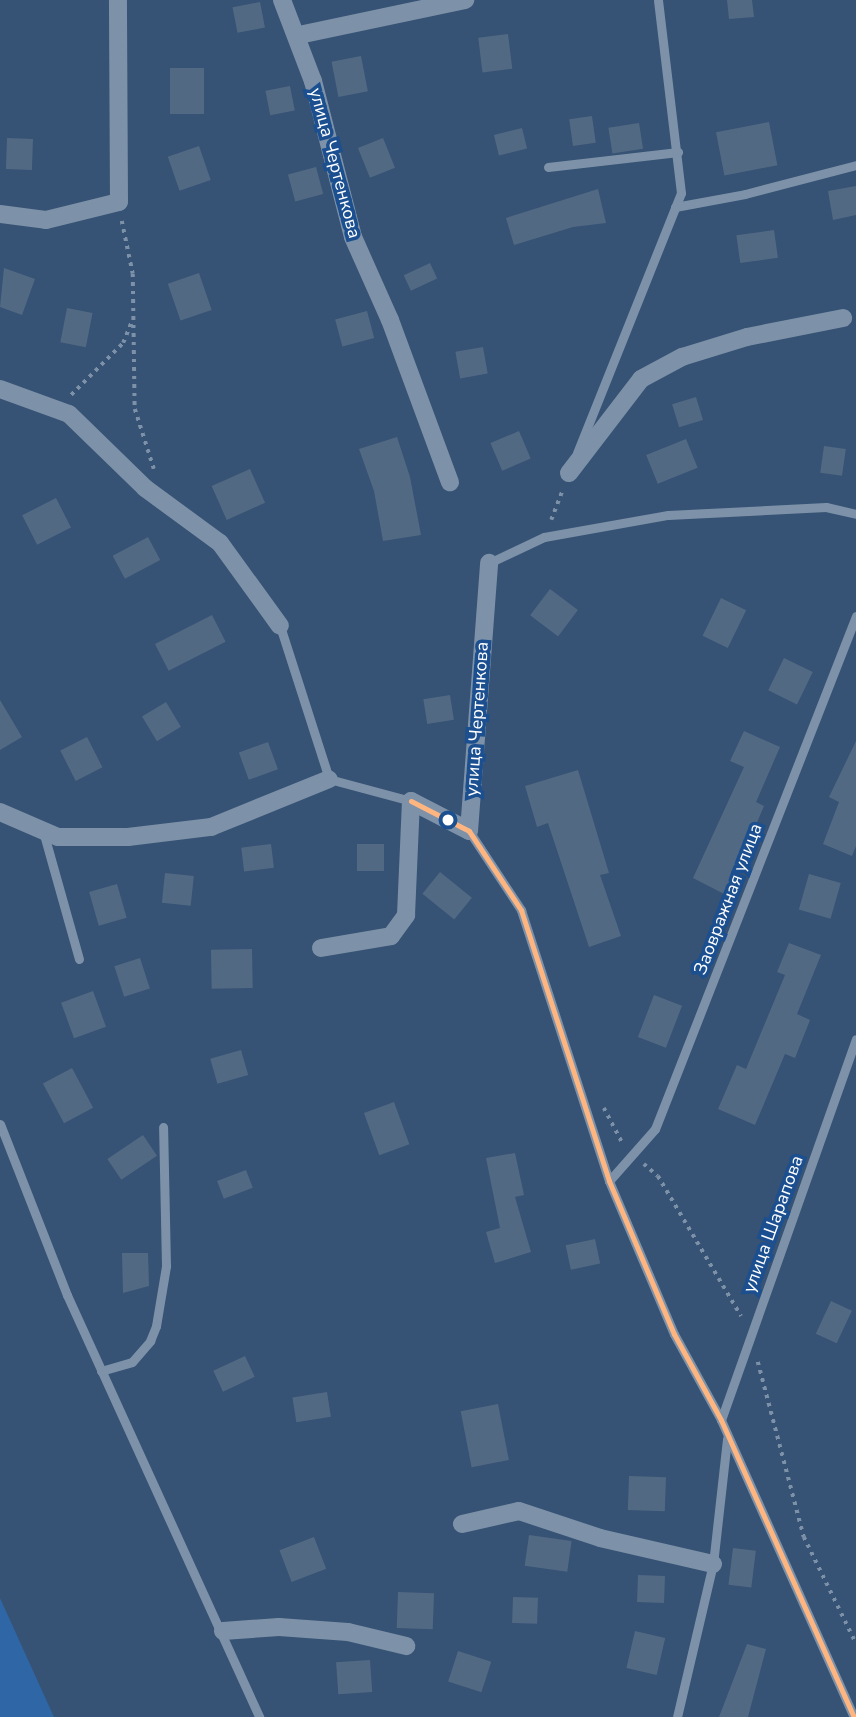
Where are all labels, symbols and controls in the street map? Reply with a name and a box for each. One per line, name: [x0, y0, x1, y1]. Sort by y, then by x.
street label: улица Чертенкова: [305, 85, 365, 241]
street label: улица Чертенкова: [461, 641, 493, 797]
unlabelled marker: [441, 813, 455, 827]
street label: Заовражная улица: [689, 820, 767, 978]
street label: улица Шарапова: [738, 1153, 808, 1295]

